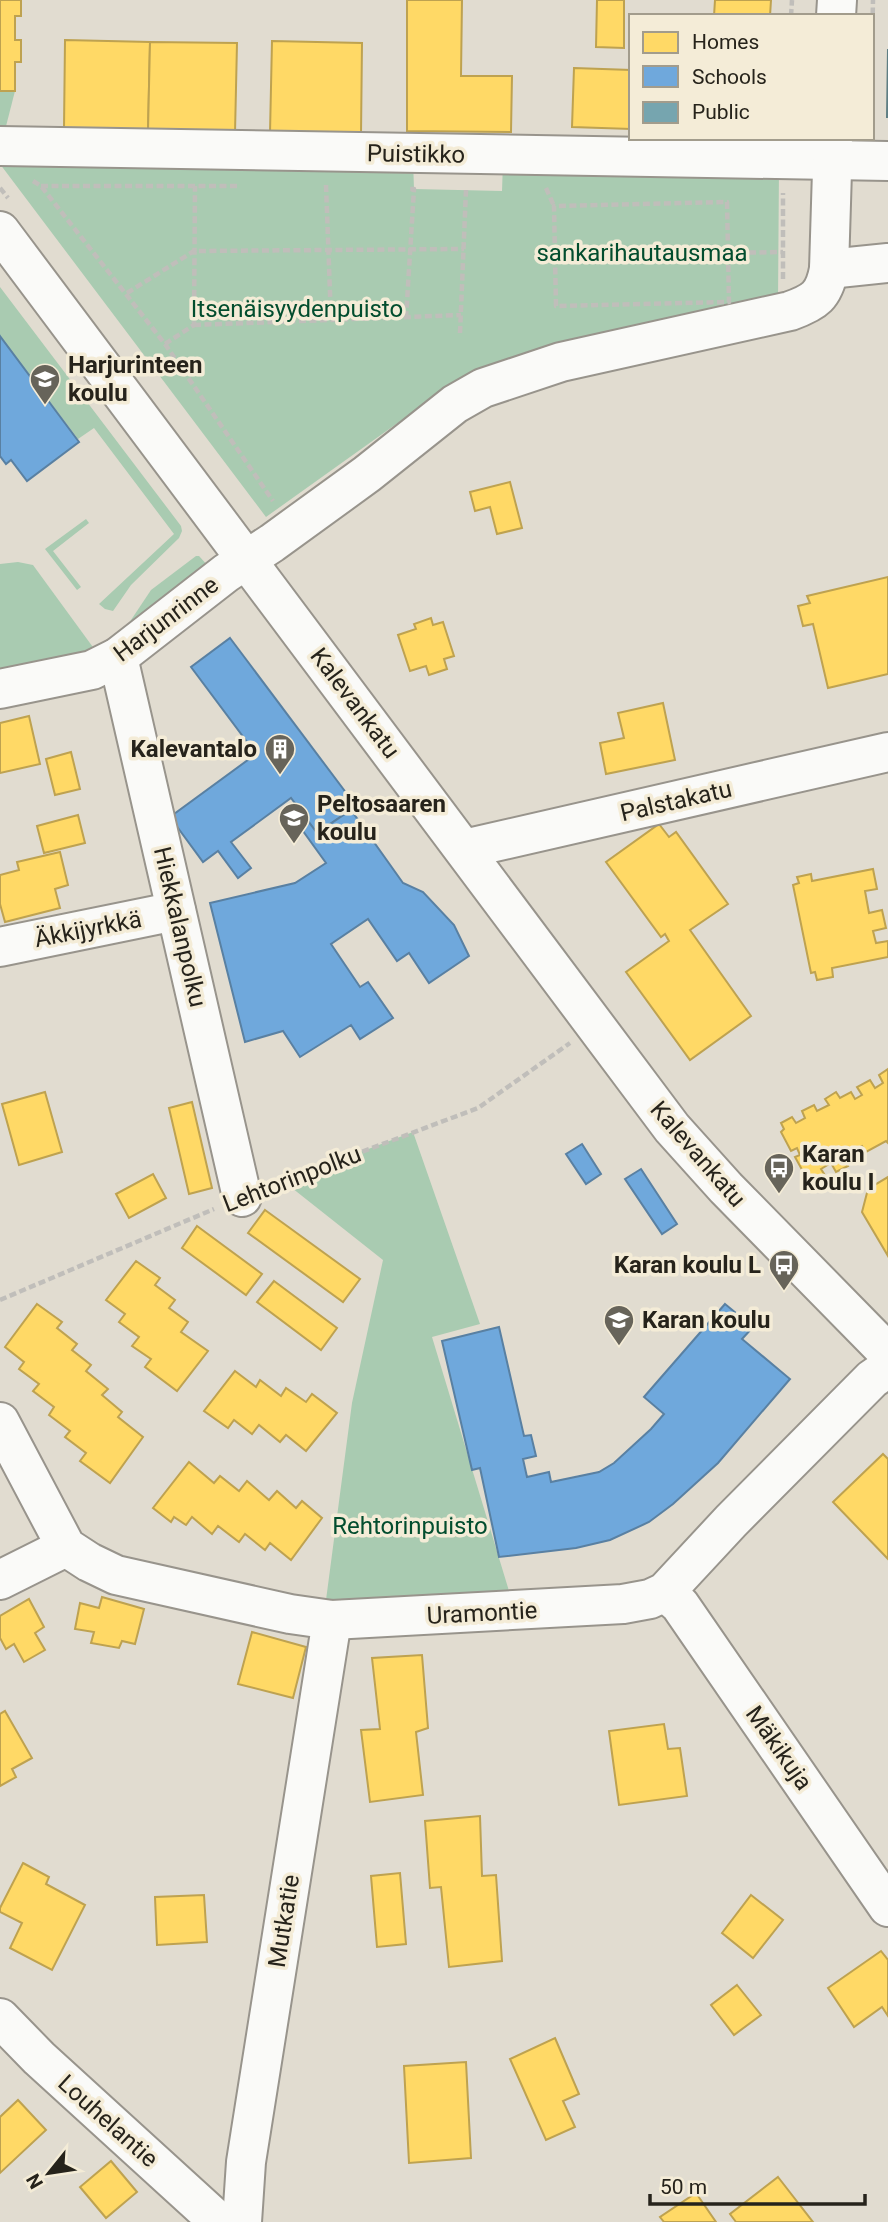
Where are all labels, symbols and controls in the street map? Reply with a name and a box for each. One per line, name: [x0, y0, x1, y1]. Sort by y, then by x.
legend: [629, 14, 874, 140]
text: Homes: [692, 30, 759, 54]
text: Schools: [692, 65, 767, 89]
text: Public: [692, 100, 750, 124]
street label: Puistikko: [367, 139, 465, 169]
park label: sankarihautausmaa: [536, 239, 748, 267]
park label: Itsenäisyydenpuisto: [191, 295, 403, 323]
place label: Harjurinteen koulu: [68, 351, 202, 407]
school or university icon: Harjurinteen koulu: [28, 362, 62, 406]
street label: Harjunrinne: [108, 571, 224, 667]
street label: Kalevankatu: [305, 642, 405, 764]
building icon: Kalevantalo: [263, 732, 297, 776]
place label: Kalevantalo: [131, 735, 257, 763]
street label: Palstakatu: [618, 775, 734, 827]
place label: Peltosaaren koulu: [317, 790, 446, 846]
school or university icon: Peltosaaren koulu: [277, 801, 311, 845]
street label: Hiekkalanpolku: [148, 844, 212, 1010]
street label: Äkkijyrkkä: [32, 905, 144, 953]
street label: Kalevankatu: [645, 1096, 751, 1212]
street label: Lehtorinpolku: [219, 1140, 365, 1218]
place label: Karan koulu I: [802, 1140, 875, 1196]
bus stop icon: Karan koulu I: [762, 1151, 796, 1195]
bus stop icon: Karan koulu L: [767, 1248, 801, 1292]
place label: Karan koulu L: [614, 1251, 761, 1279]
school or university icon: Karan koulu: [602, 1303, 636, 1347]
place label: Karan koulu: [642, 1306, 770, 1334]
park label: Rehtorinpuisto: [332, 1512, 488, 1540]
street label: Uramontie: [426, 1596, 538, 1630]
street label: Mäkikuja: [740, 1701, 818, 1795]
street label: Mutkatie: [263, 1873, 305, 1969]
street label: Louhelantie: [52, 2069, 164, 2173]
north arrow: [14, 2138, 84, 2208]
scale bar: [650, 2162, 865, 2206]
text: N: [21, 2170, 48, 2193]
text: 50 m: [660, 2175, 707, 2199]

